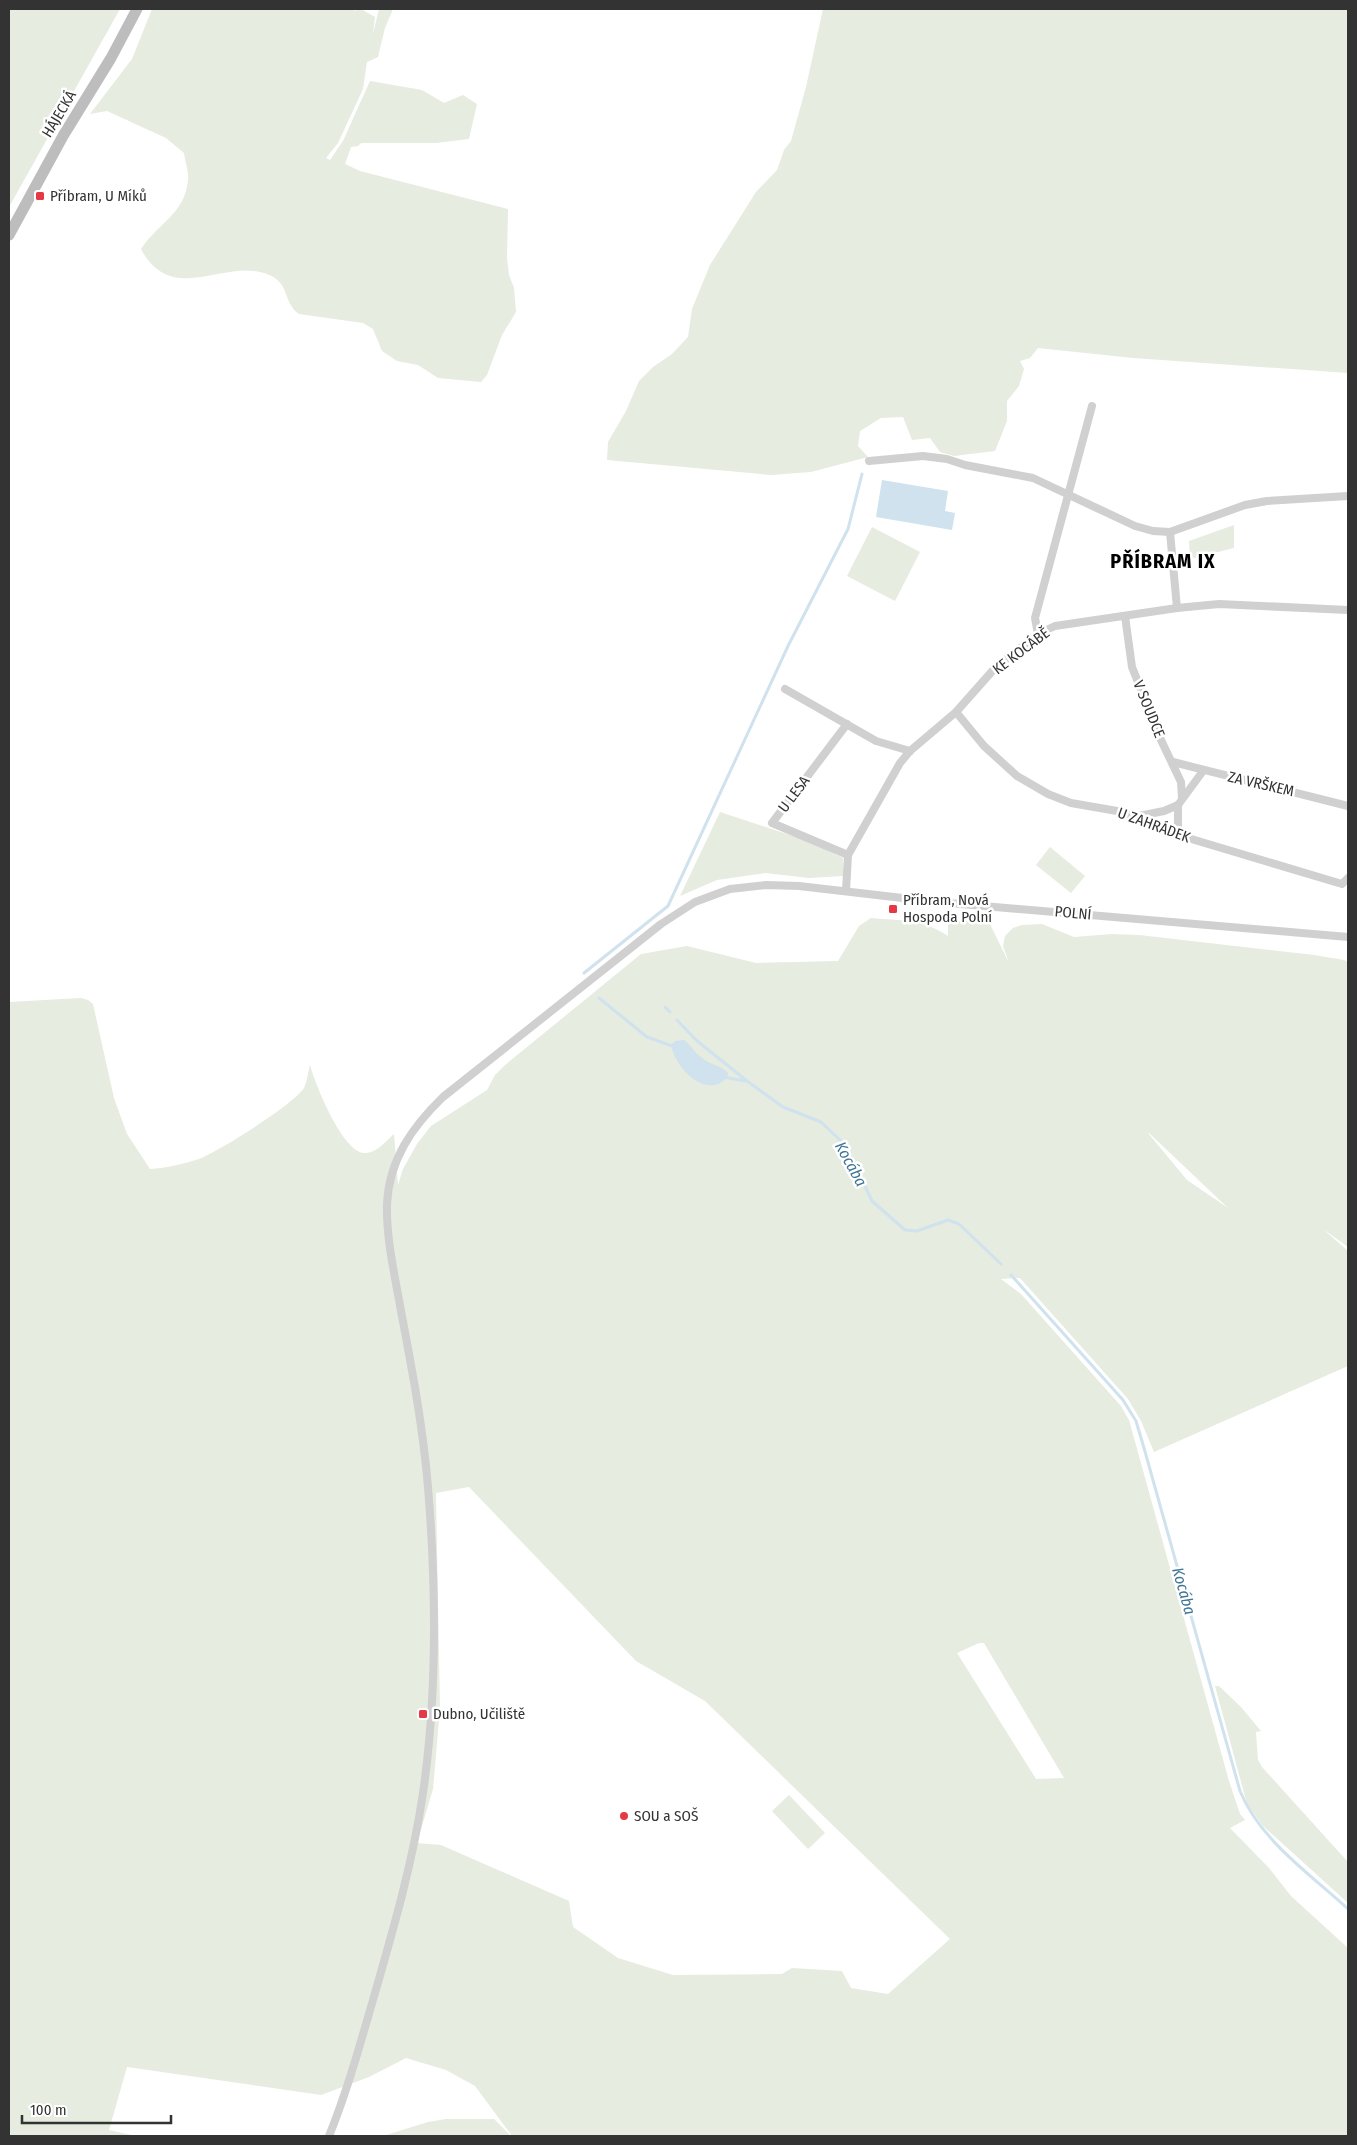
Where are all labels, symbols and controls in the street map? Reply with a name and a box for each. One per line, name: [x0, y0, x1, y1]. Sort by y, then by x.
street label: HÁJECKÁ: [38, 87, 80, 141]
place label: Příbram, U Míků: [50, 187, 147, 205]
marker: Příbram, U Míků: [34, 190, 46, 202]
district label: PŘÍBRAM IX: [1110, 548, 1216, 573]
street label: KE KOCÁBĚ: [989, 624, 1053, 678]
street label: V SOUDCE: [1129, 678, 1169, 740]
street label: ZA VRŠKEM: [1226, 768, 1296, 800]
street label: U LESA: [774, 772, 814, 816]
street label: U ZAHRÁDEK: [1115, 804, 1193, 847]
place label: Příbram, Nová Hospoda Polní: [903, 891, 992, 926]
street label: POLNÍ: [1054, 902, 1092, 924]
marker: Příbram, Nová Hospoda Polní: [887, 903, 899, 915]
water label: Kocába: [831, 1138, 871, 1190]
water label: Kocába: [1168, 1565, 1200, 1617]
place label: Dubno, Učiliště: [433, 1705, 525, 1723]
marker: Dubno, Učiliště: [417, 1708, 429, 1720]
place label: SOU a SOŠ: [634, 1807, 698, 1825]
marker: SOU a SOŠ: [618, 1810, 630, 1822]
scale bar: [22, 2092, 171, 2124]
text: 100 m: [30, 2101, 67, 2119]

